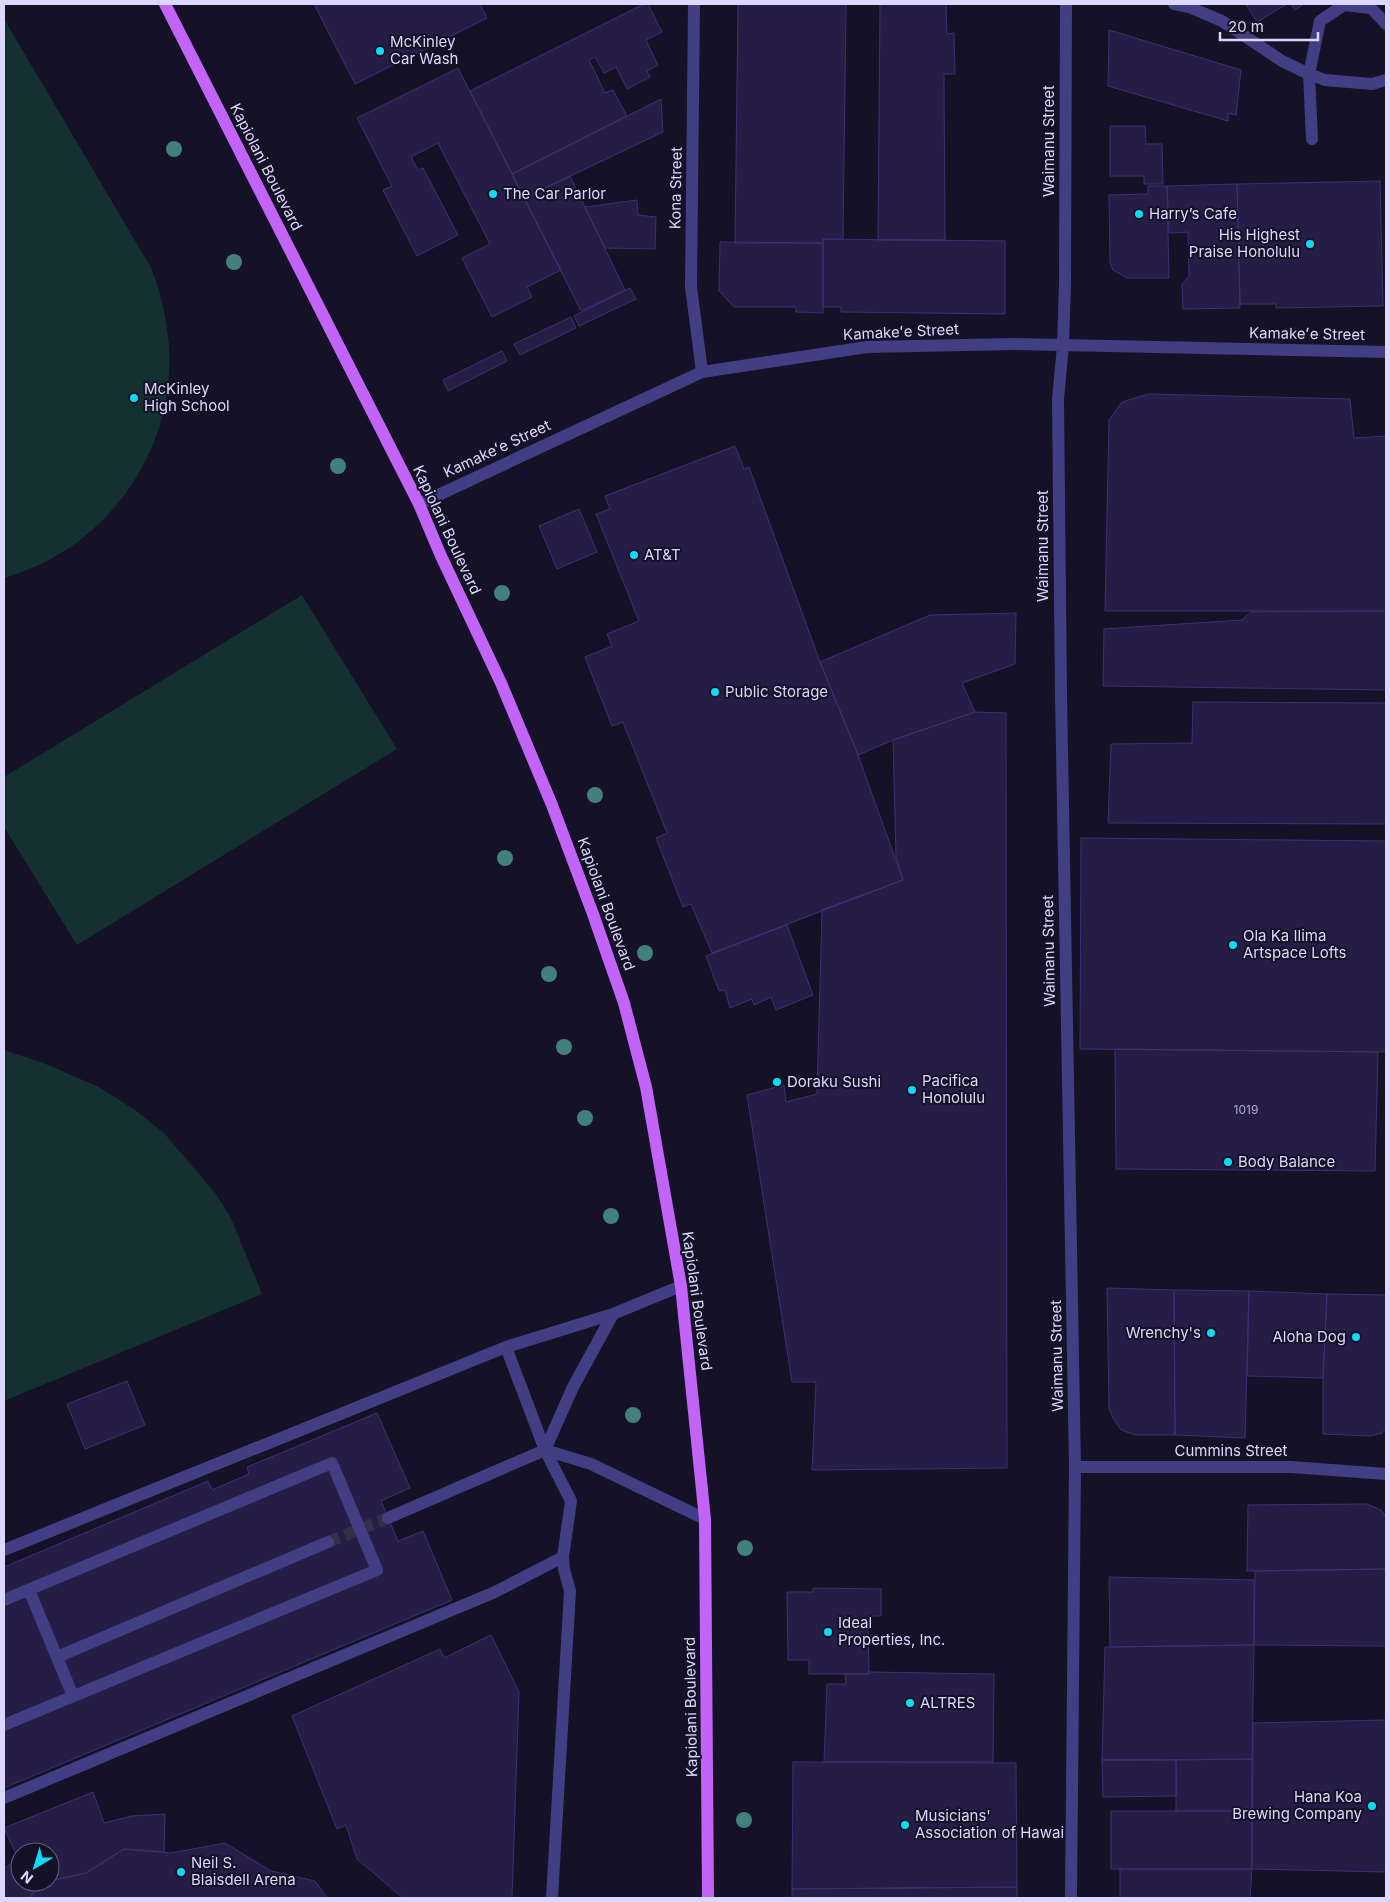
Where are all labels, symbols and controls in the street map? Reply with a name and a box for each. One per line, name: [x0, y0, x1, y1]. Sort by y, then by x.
scale bar: [1220, 10, 1318, 42]
text: 20 m: [1228, 17, 1264, 36]
place label: McKinley Car Wash: [390, 32, 458, 68]
marker: McKinley Car Wash: [374, 45, 386, 57]
street label: Waimanu Street: [1039, 85, 1058, 197]
street label: Kapiolani Boulevard: [226, 100, 307, 234]
street label: Kona Street: [665, 147, 686, 229]
place label: The Car Parlor: [503, 184, 606, 203]
marker: The Car Parlor: [487, 188, 499, 200]
place label: Harry’s Cafe: [1149, 204, 1237, 223]
marker: Harry’s Cafe: [1133, 208, 1145, 220]
place label: His Highest Praise Honolulu: [1189, 225, 1300, 261]
marker: His Highest Praise Honolulu: [1304, 238, 1316, 250]
street label: Kamakeʻe Street: [843, 319, 959, 344]
street label: Kamakeʻe Street: [1249, 323, 1365, 344]
place label: McKinley High School: [144, 379, 230, 415]
marker: McKinley High School: [128, 392, 140, 404]
street label: Kamakeʻe Street: [440, 415, 553, 482]
street label: Kapiolani Boulevard: [409, 462, 486, 597]
street label: Waimanu Street: [1033, 490, 1052, 602]
place label: AT&T: [644, 545, 681, 564]
marker: AT&T: [628, 549, 640, 561]
place label: Public Storage: [725, 682, 828, 701]
marker: Public Storage: [709, 686, 721, 698]
street label: Kapiolani Boulevard: [574, 835, 639, 973]
street label: Waimanu Street: [1038, 895, 1059, 1007]
place label: Ola Ka Ilima Artspace Lofts: [1243, 926, 1346, 962]
marker: Ola Ka Ilima Artspace Lofts: [1227, 939, 1239, 951]
place label: Pacifica Honolulu: [922, 1071, 985, 1107]
place label: Doraku Sushi: [787, 1072, 881, 1091]
marker: Doraku Sushi: [771, 1076, 783, 1088]
marker: Pacifica Honolulu: [906, 1084, 918, 1096]
house number: 1019: [1234, 1102, 1258, 1117]
place label: Body Balance: [1238, 1152, 1335, 1171]
marker: Body Balance: [1222, 1156, 1234, 1168]
street label: Kapiolani Boulevard: [678, 1230, 717, 1372]
street label: Waimanu Street: [1046, 1300, 1067, 1412]
place label: Wrenchy's: [1126, 1323, 1201, 1342]
marker: Wrenchy's: [1205, 1327, 1217, 1339]
place label: Aloha Dog: [1272, 1327, 1346, 1346]
marker: Aloha Dog: [1350, 1331, 1362, 1343]
street label: Cummins Street: [1174, 1441, 1288, 1460]
place label: Ideal Properties, Inc.: [838, 1613, 945, 1649]
marker: Ideal Properties, Inc.: [822, 1626, 834, 1638]
street label: Kapiolani Boulevard: [680, 1637, 701, 1777]
place label: ALTRES: [920, 1693, 975, 1712]
marker: ALTRES: [904, 1697, 916, 1709]
place label: Hana Koa Brewing Company: [1232, 1787, 1363, 1823]
marker: Hana Koa Brewing Company: [1366, 1800, 1378, 1812]
place label: Musicians' Association of Hawai: [915, 1806, 1064, 1842]
marker: Musicians' Association of Hawai: [899, 1819, 911, 1831]
north arrow: [10, 1842, 60, 1892]
place label: Neil S. Blaisdell Arena: [191, 1853, 296, 1889]
marker: Neil S. Blaisdell Arena: [175, 1866, 187, 1878]
text: N: [17, 1868, 36, 1888]

